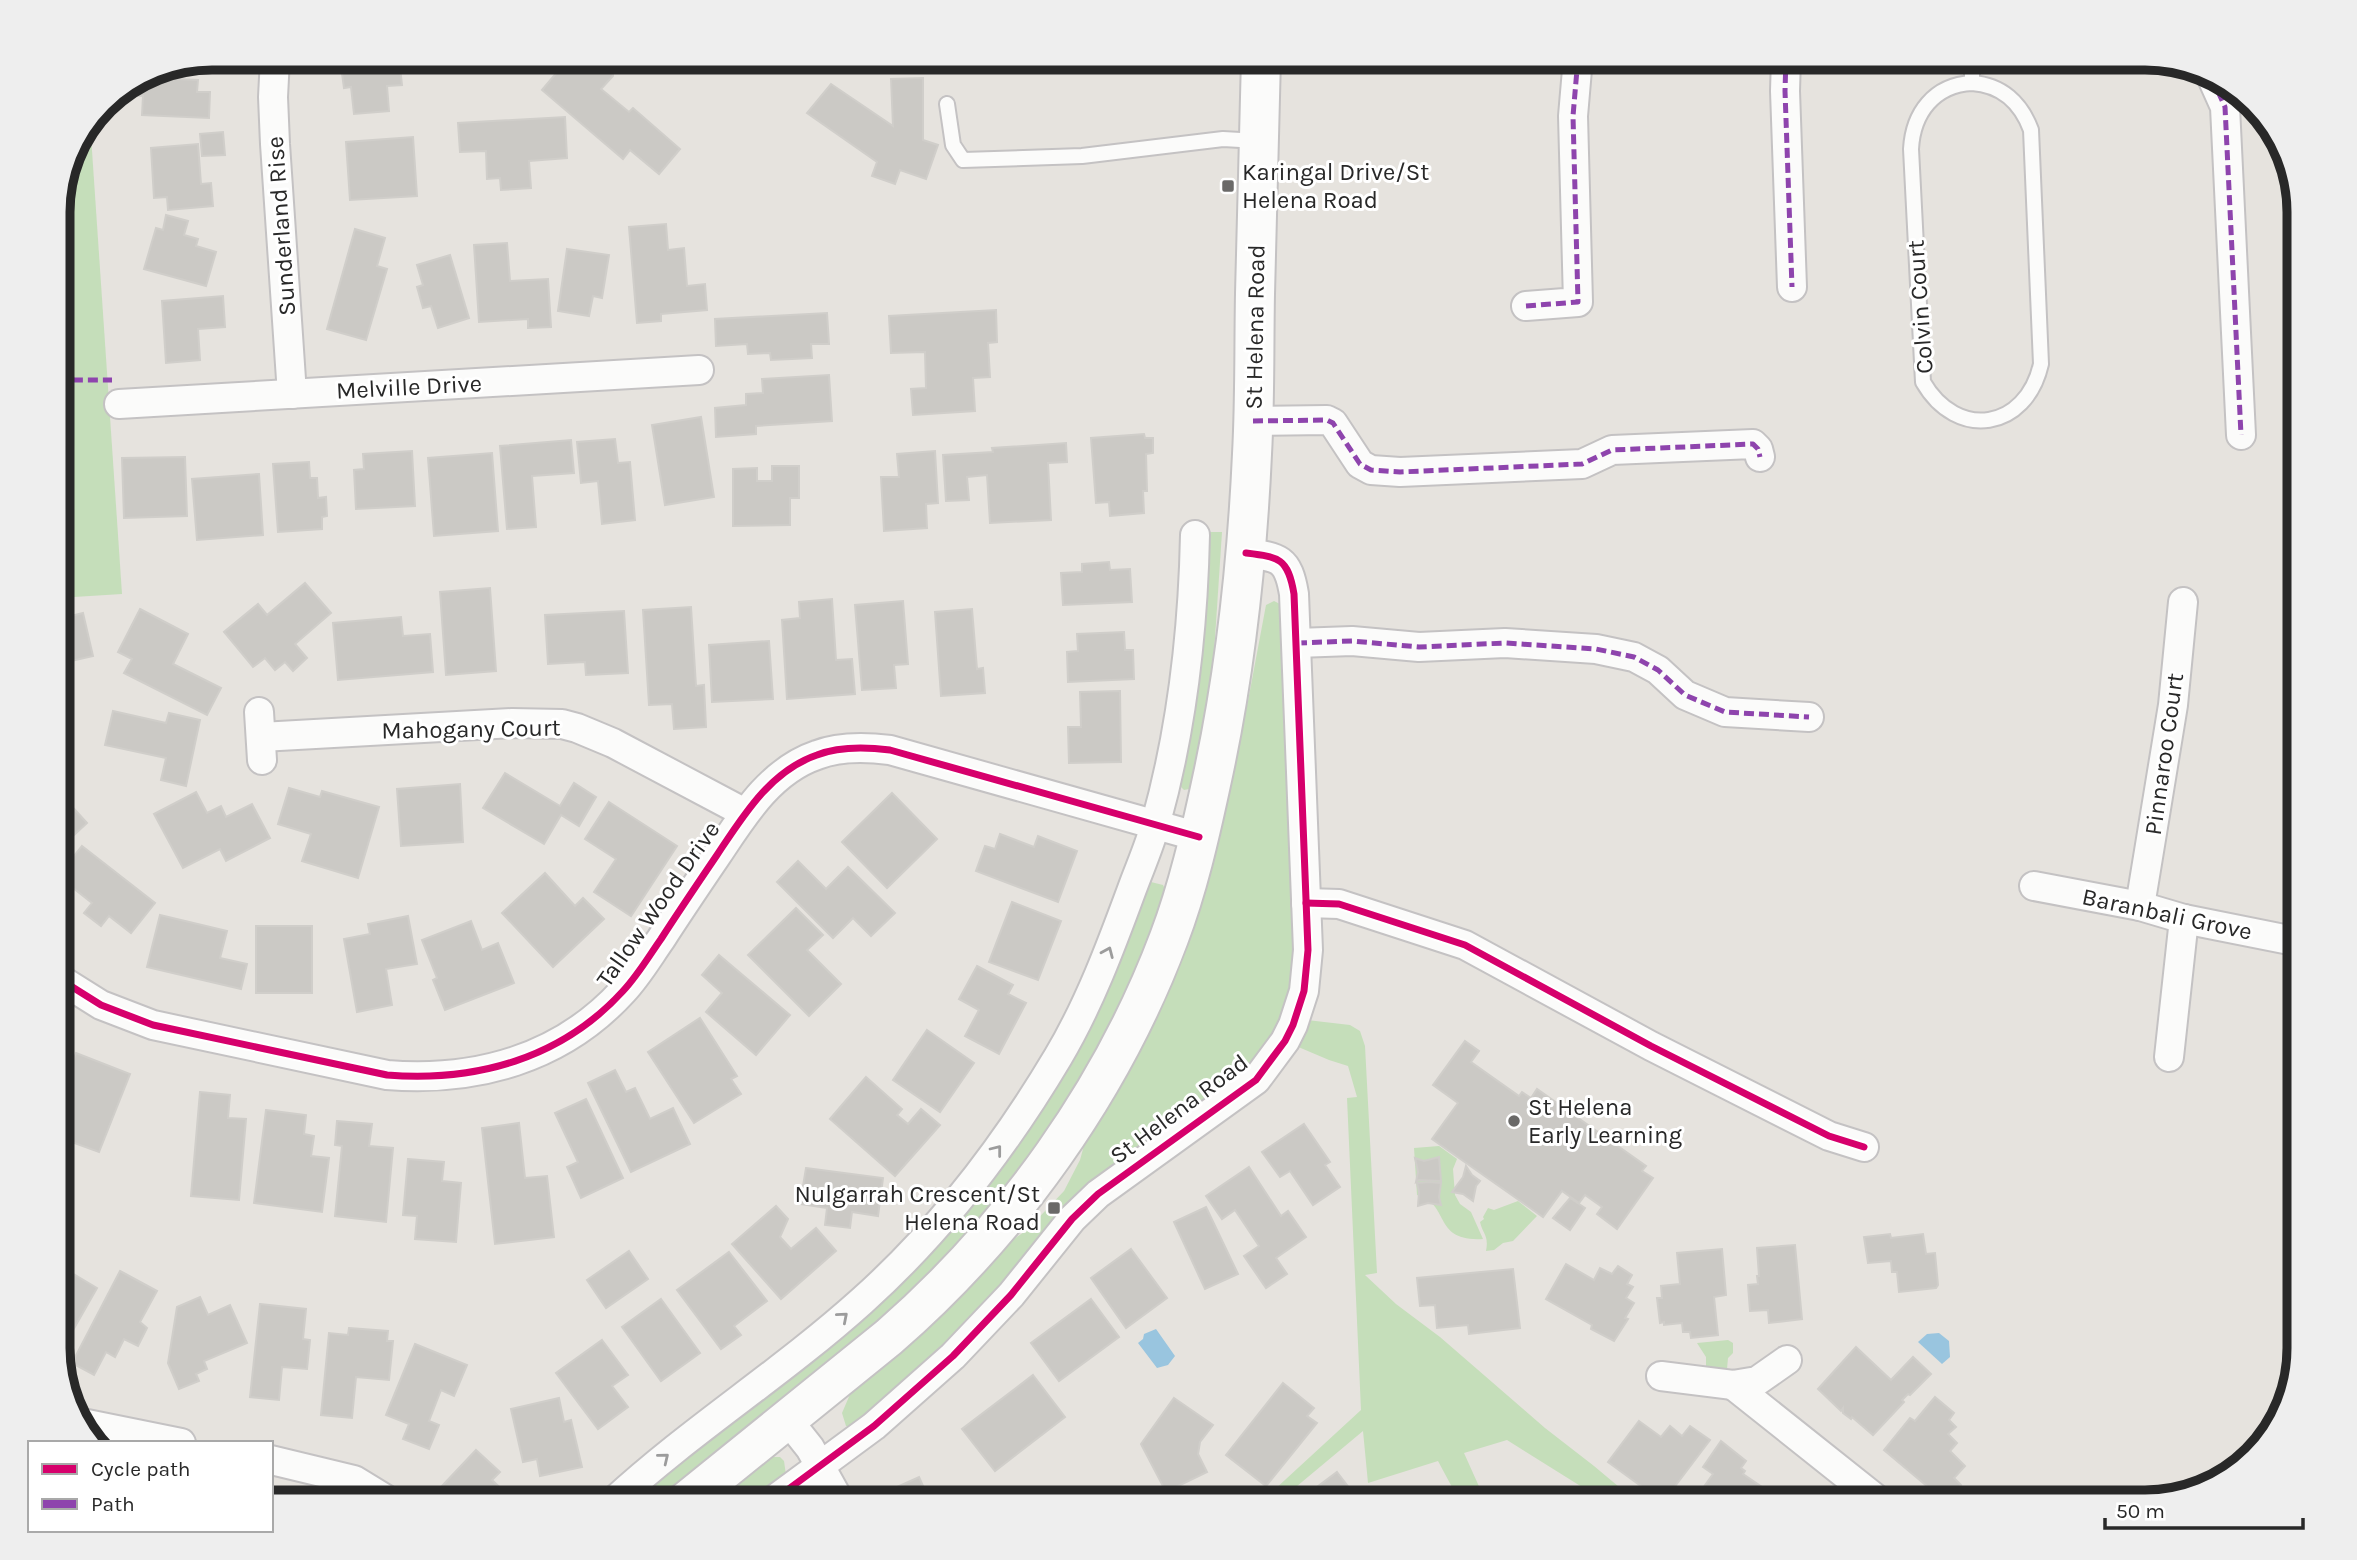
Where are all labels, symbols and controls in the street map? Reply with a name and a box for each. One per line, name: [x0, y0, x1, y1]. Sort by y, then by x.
street label: Sunderland Rise: [261, 135, 301, 317]
place label: Karingal Drive/St Helena Road: [1242, 158, 1429, 214]
marker: Karingal Drive/St Helena Road: [1220, 178, 1236, 194]
street label: Colvin Court: [1901, 239, 1939, 375]
street label: St Helena Road: [1240, 244, 1270, 410]
street label: Melville Drive: [335, 369, 483, 405]
street label: Pinnaroo Court: [2139, 671, 2189, 837]
street label: Mahogany Court: [381, 713, 561, 745]
street label: Tallow Wood Drive: [590, 816, 726, 992]
street label: Baranbali Grove: [2079, 882, 2255, 946]
one-way arrow: [1099, 947, 1113, 959]
street label: St Helena Road: [1105, 1048, 1253, 1170]
place label: St Helena Early Learning: [1528, 1093, 1683, 1149]
marker: St Helena Early Learning: [1506, 1113, 1522, 1129]
one-way arrow: [988, 1145, 1001, 1158]
place label: Nulgarrah Crescent/St Helena Road: [794, 1180, 1040, 1236]
marker: Nulgarrah Crescent/St Helena Road: [1046, 1200, 1062, 1216]
one-way arrow: [835, 1313, 848, 1325]
legend: [28, 1441, 273, 1532]
one-way arrow: [656, 1454, 669, 1466]
text: Cycle path: [91, 1457, 191, 1481]
scale bar: [2105, 1486, 2303, 1530]
text: Path: [91, 1492, 135, 1516]
text: 50 m: [2116, 1499, 2165, 1523]

